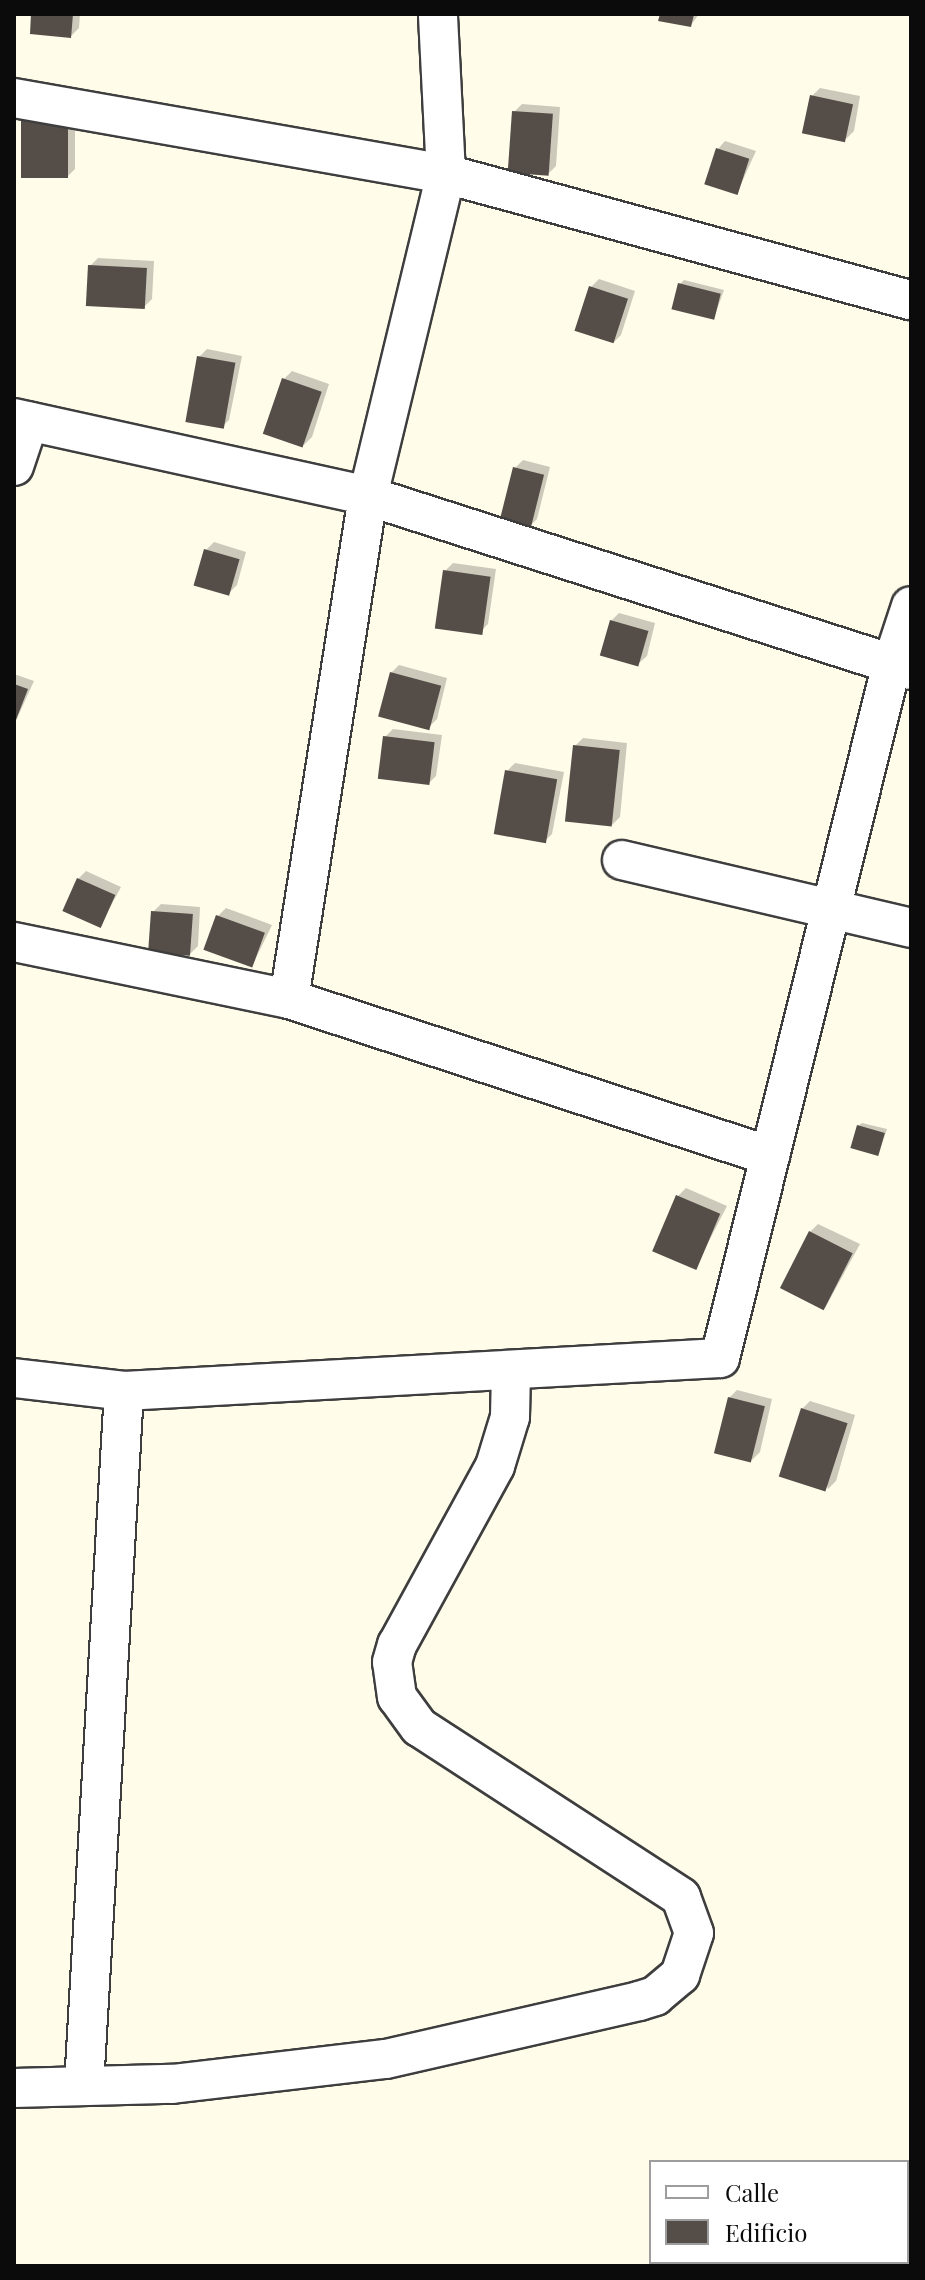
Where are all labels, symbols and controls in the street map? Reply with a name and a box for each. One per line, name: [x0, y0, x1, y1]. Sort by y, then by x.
legend: [649, 2160, 909, 2264]
text: Calle: [725, 2176, 779, 2208]
text: Edificio: [725, 2216, 807, 2248]

